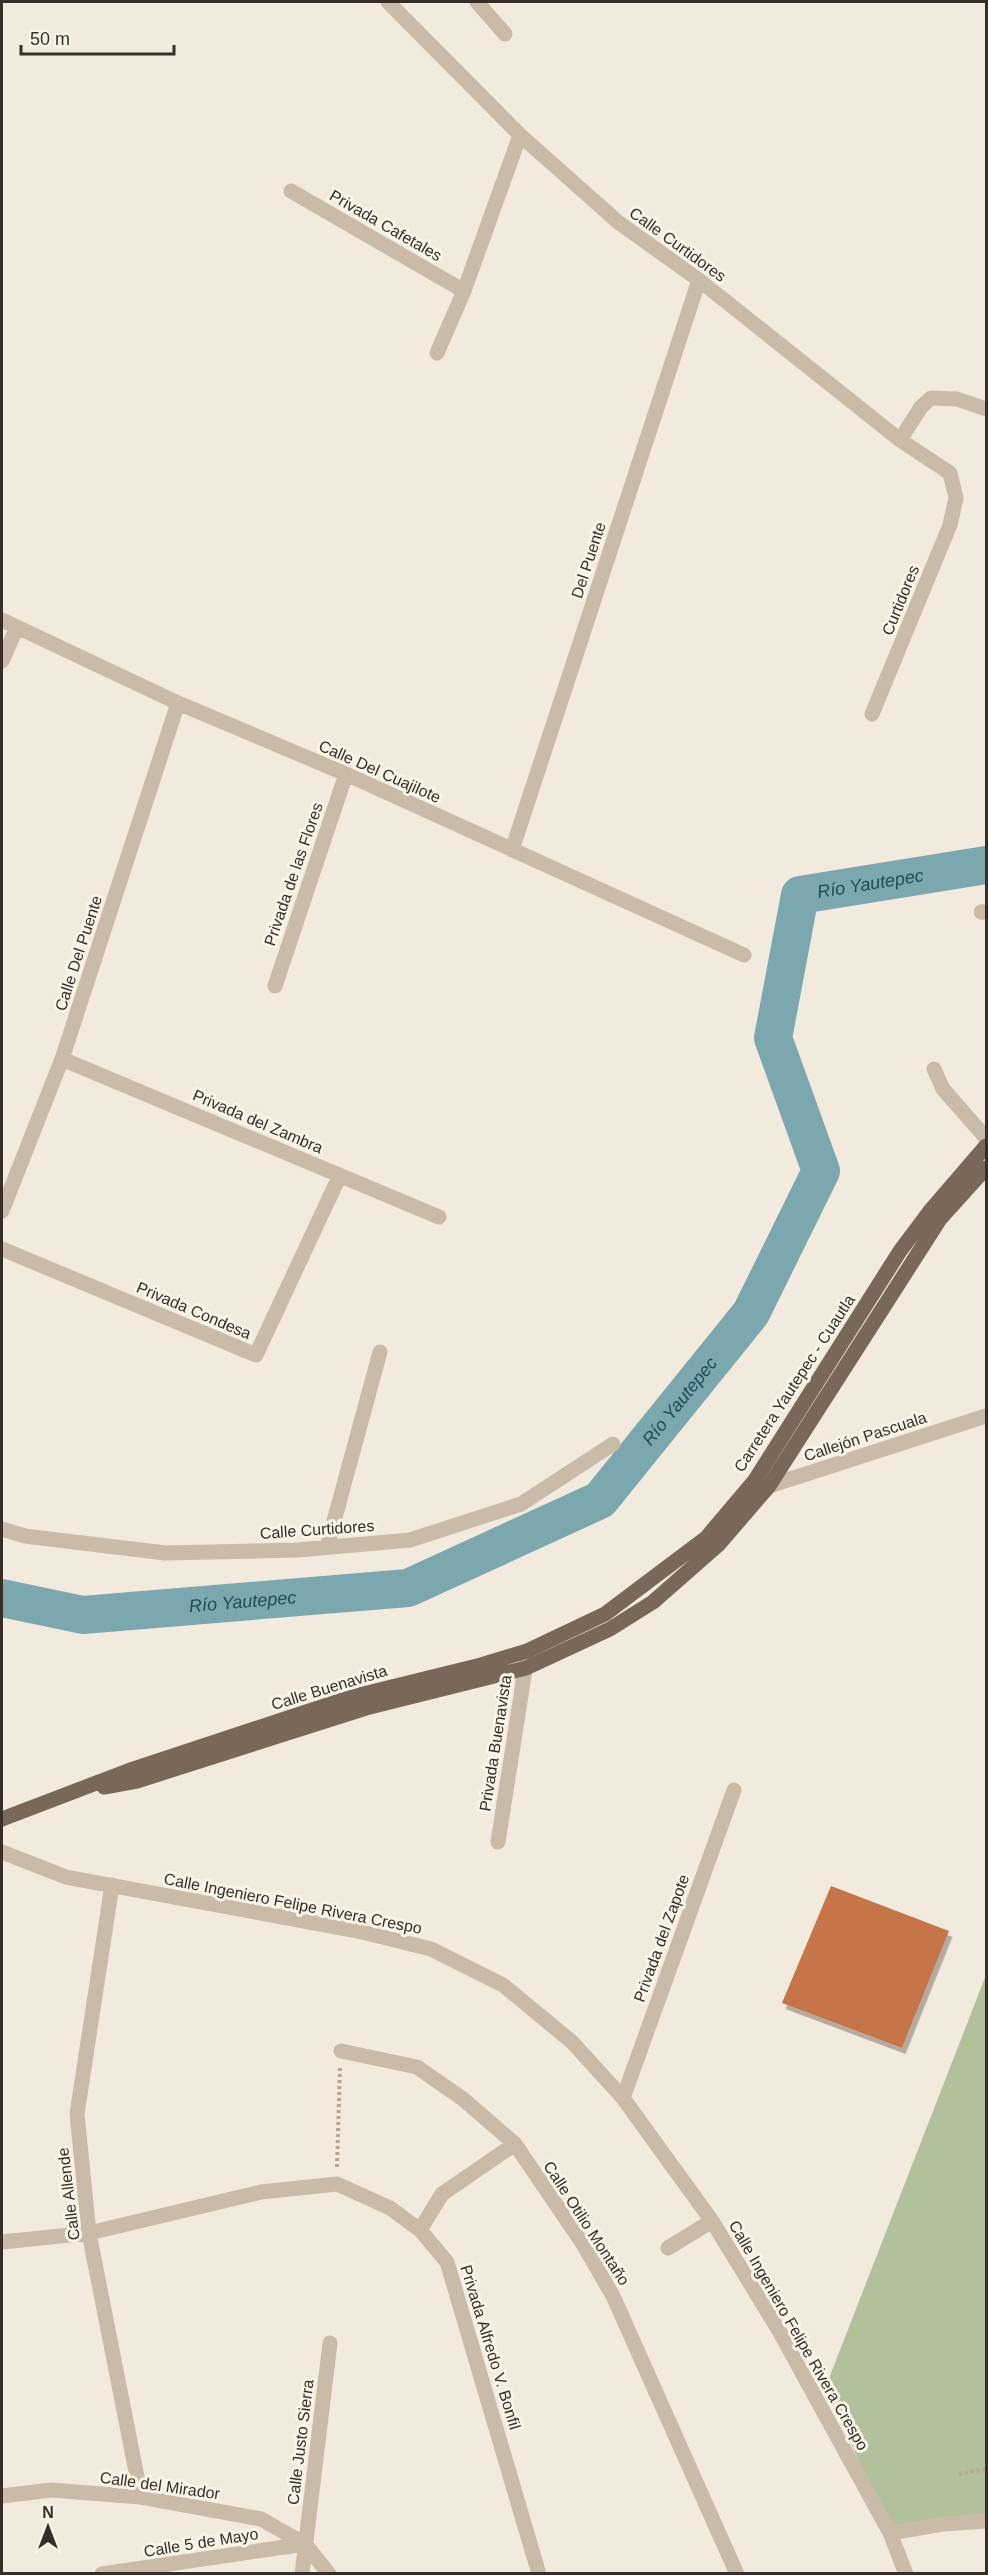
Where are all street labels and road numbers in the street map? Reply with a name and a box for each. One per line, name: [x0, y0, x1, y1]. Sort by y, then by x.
street label: Privada Cafetales: [327, 186, 445, 264]
street label: Calle Curtidores: [626, 204, 729, 285]
street label: Del Puente: [568, 520, 609, 600]
street label: Curtidores: [879, 563, 922, 638]
street label: Calle Del Cuajilote: [316, 737, 443, 806]
street label: Privada de las Flores: [261, 800, 326, 948]
street label: Calle Del Puente: [52, 893, 105, 1013]
street label: Privada del Zambra: [190, 1086, 325, 1157]
street label: Privada Condesa: [134, 1279, 254, 1342]
street label: Carretera Yautepec - Cuautla: [731, 1292, 858, 1475]
street label: Callejón Pascuala: [802, 1409, 929, 1464]
street label: Calle Curtidores: [259, 1517, 375, 1542]
street label: Calle Buenavista: [269, 1662, 389, 1713]
street label: Privada Buenavista: [476, 1674, 515, 1812]
street label: Calle Ingeniero Felipe Rivera Crespo: [163, 1870, 423, 1937]
street label: Privada del Zapote: [631, 1872, 692, 2004]
street label: Calle Allende: [54, 2146, 83, 2241]
street label: Calle Otilio Montaño: [540, 2158, 633, 2288]
street label: Calle Ingeniero Felipe Rivera Crespo: [726, 2217, 872, 2453]
street label: Privada Alfredo V. Bonfil: [457, 2263, 524, 2431]
street label: Calle Justo Sierra: [284, 2378, 317, 2506]
street label: Calle del Mirador: [99, 2469, 222, 2502]
street label: Calle 5 de Mayo: [143, 2525, 260, 2560]

